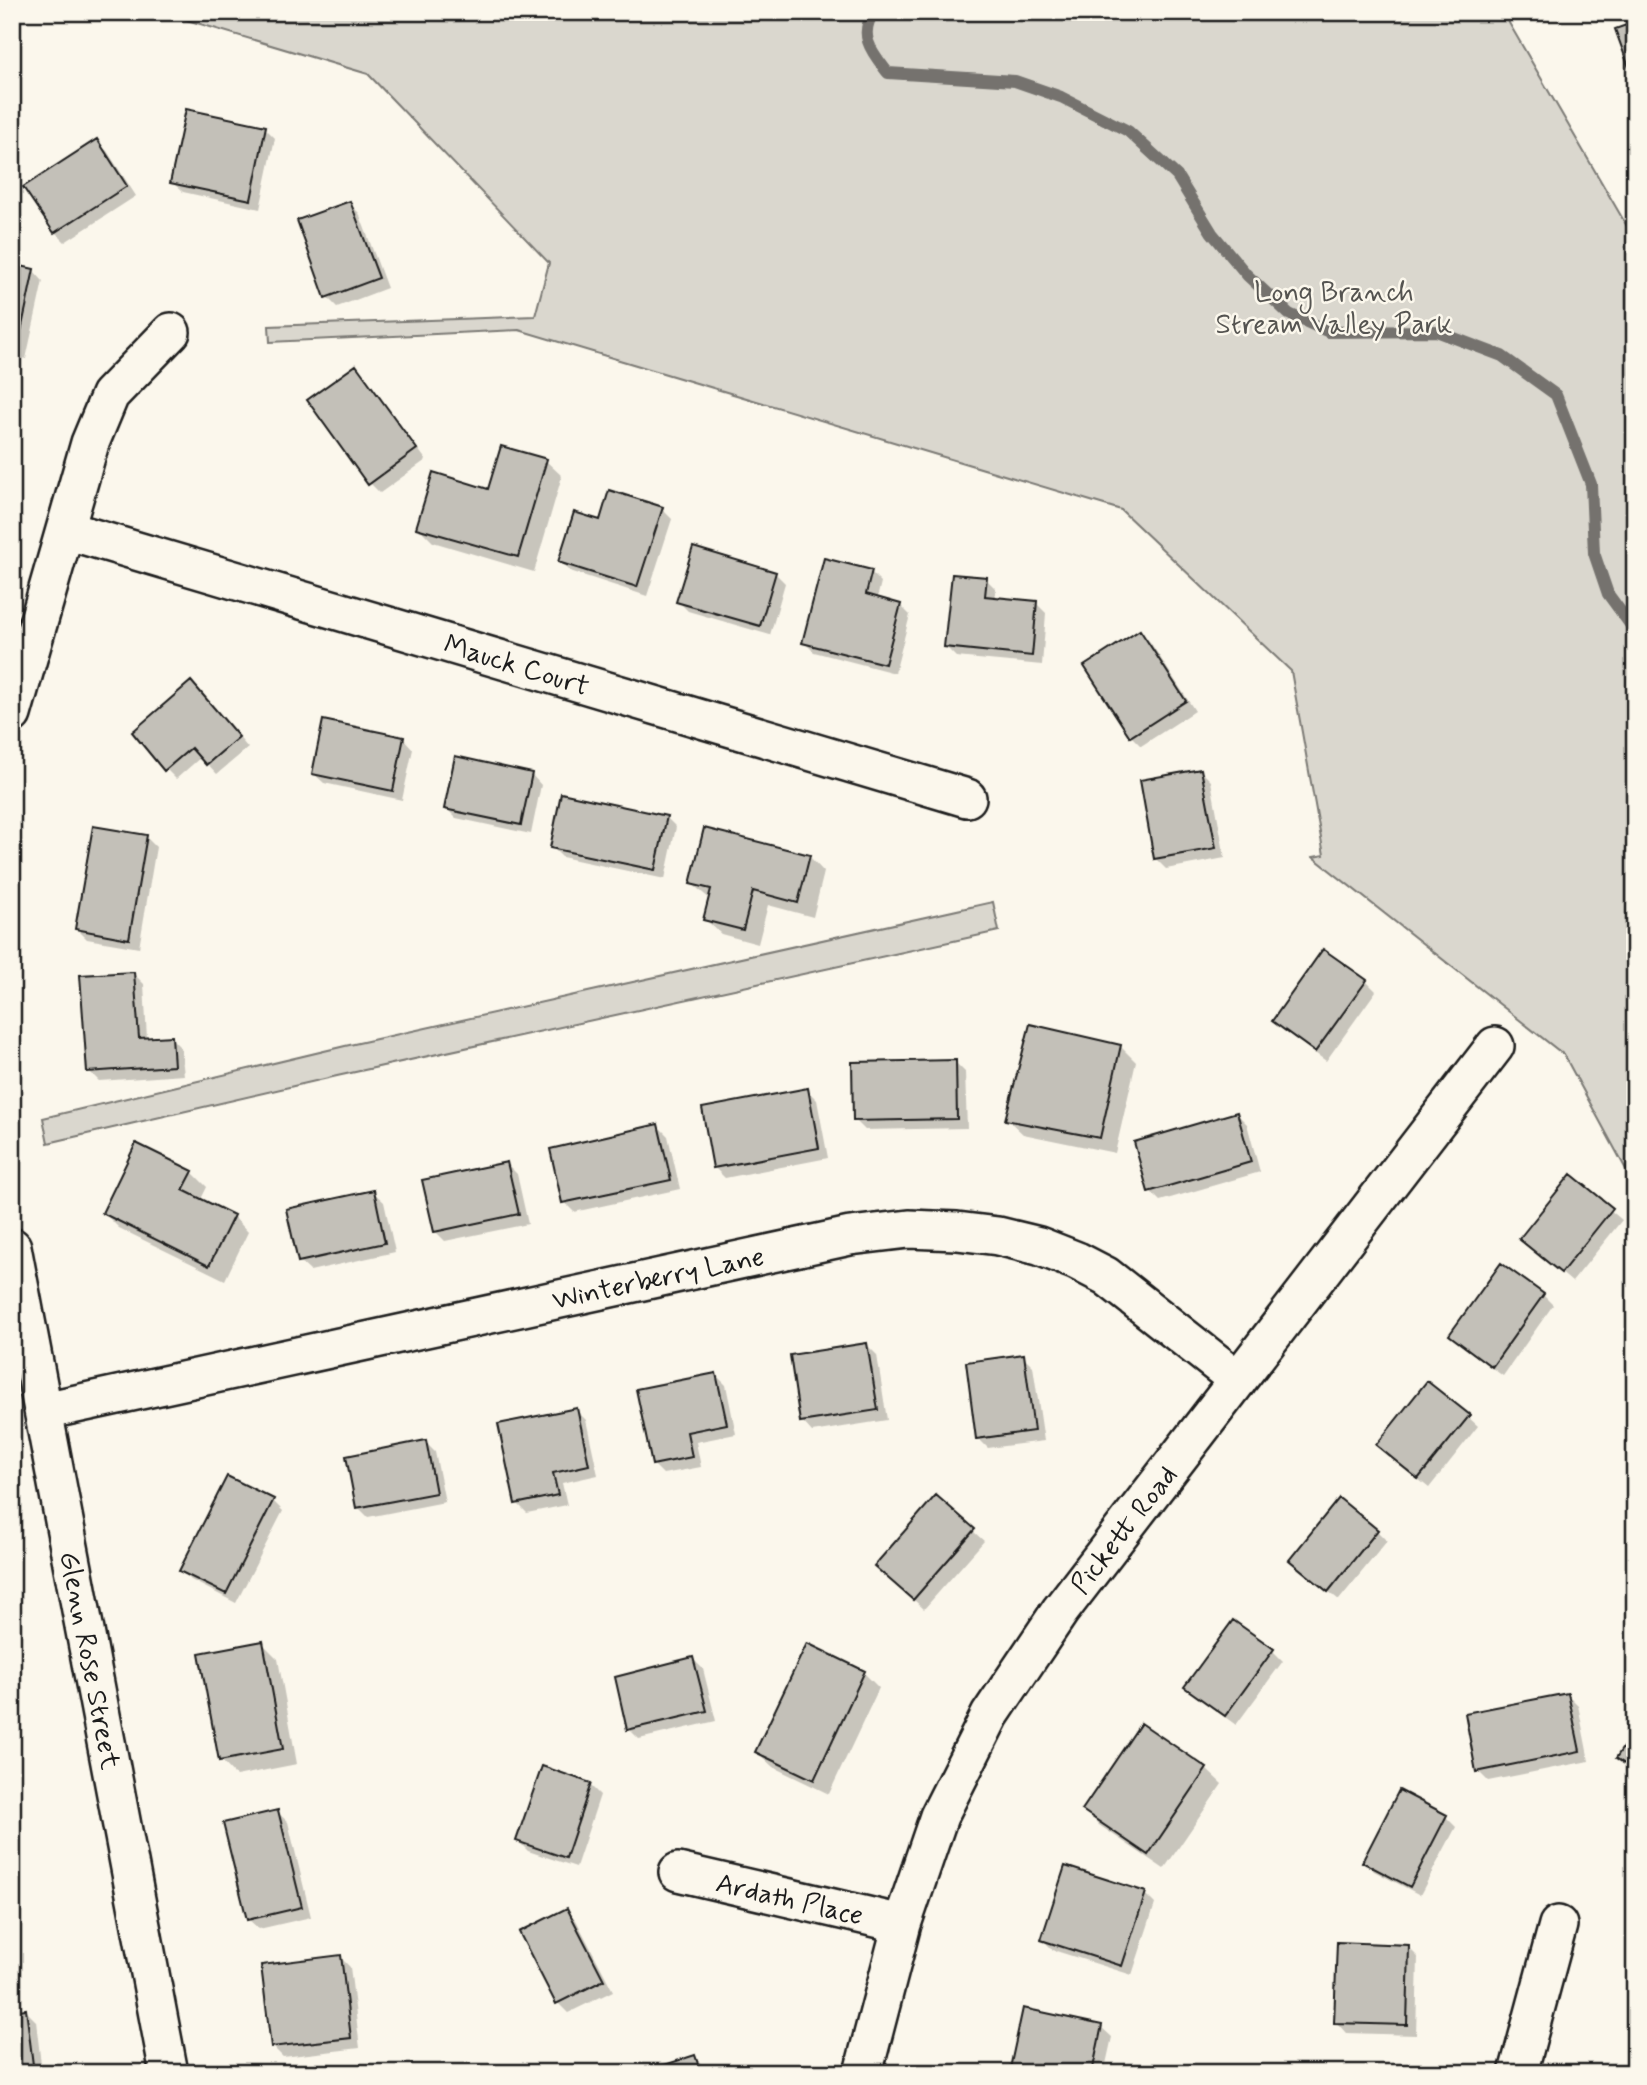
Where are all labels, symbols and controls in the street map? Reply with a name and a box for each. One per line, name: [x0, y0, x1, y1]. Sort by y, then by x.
park label: Long Branch Stream Valley Park: [1215, 275, 1453, 344]
street label: Mauck Court: [439, 627, 594, 706]
street label: Winterberry Lane: [549, 1239, 768, 1320]
street label: Pickett Road: [1063, 1459, 1187, 1603]
street label: Glenn Rose Street: [49, 1548, 128, 1773]
street label: Ardath Place: [712, 1866, 867, 1935]

